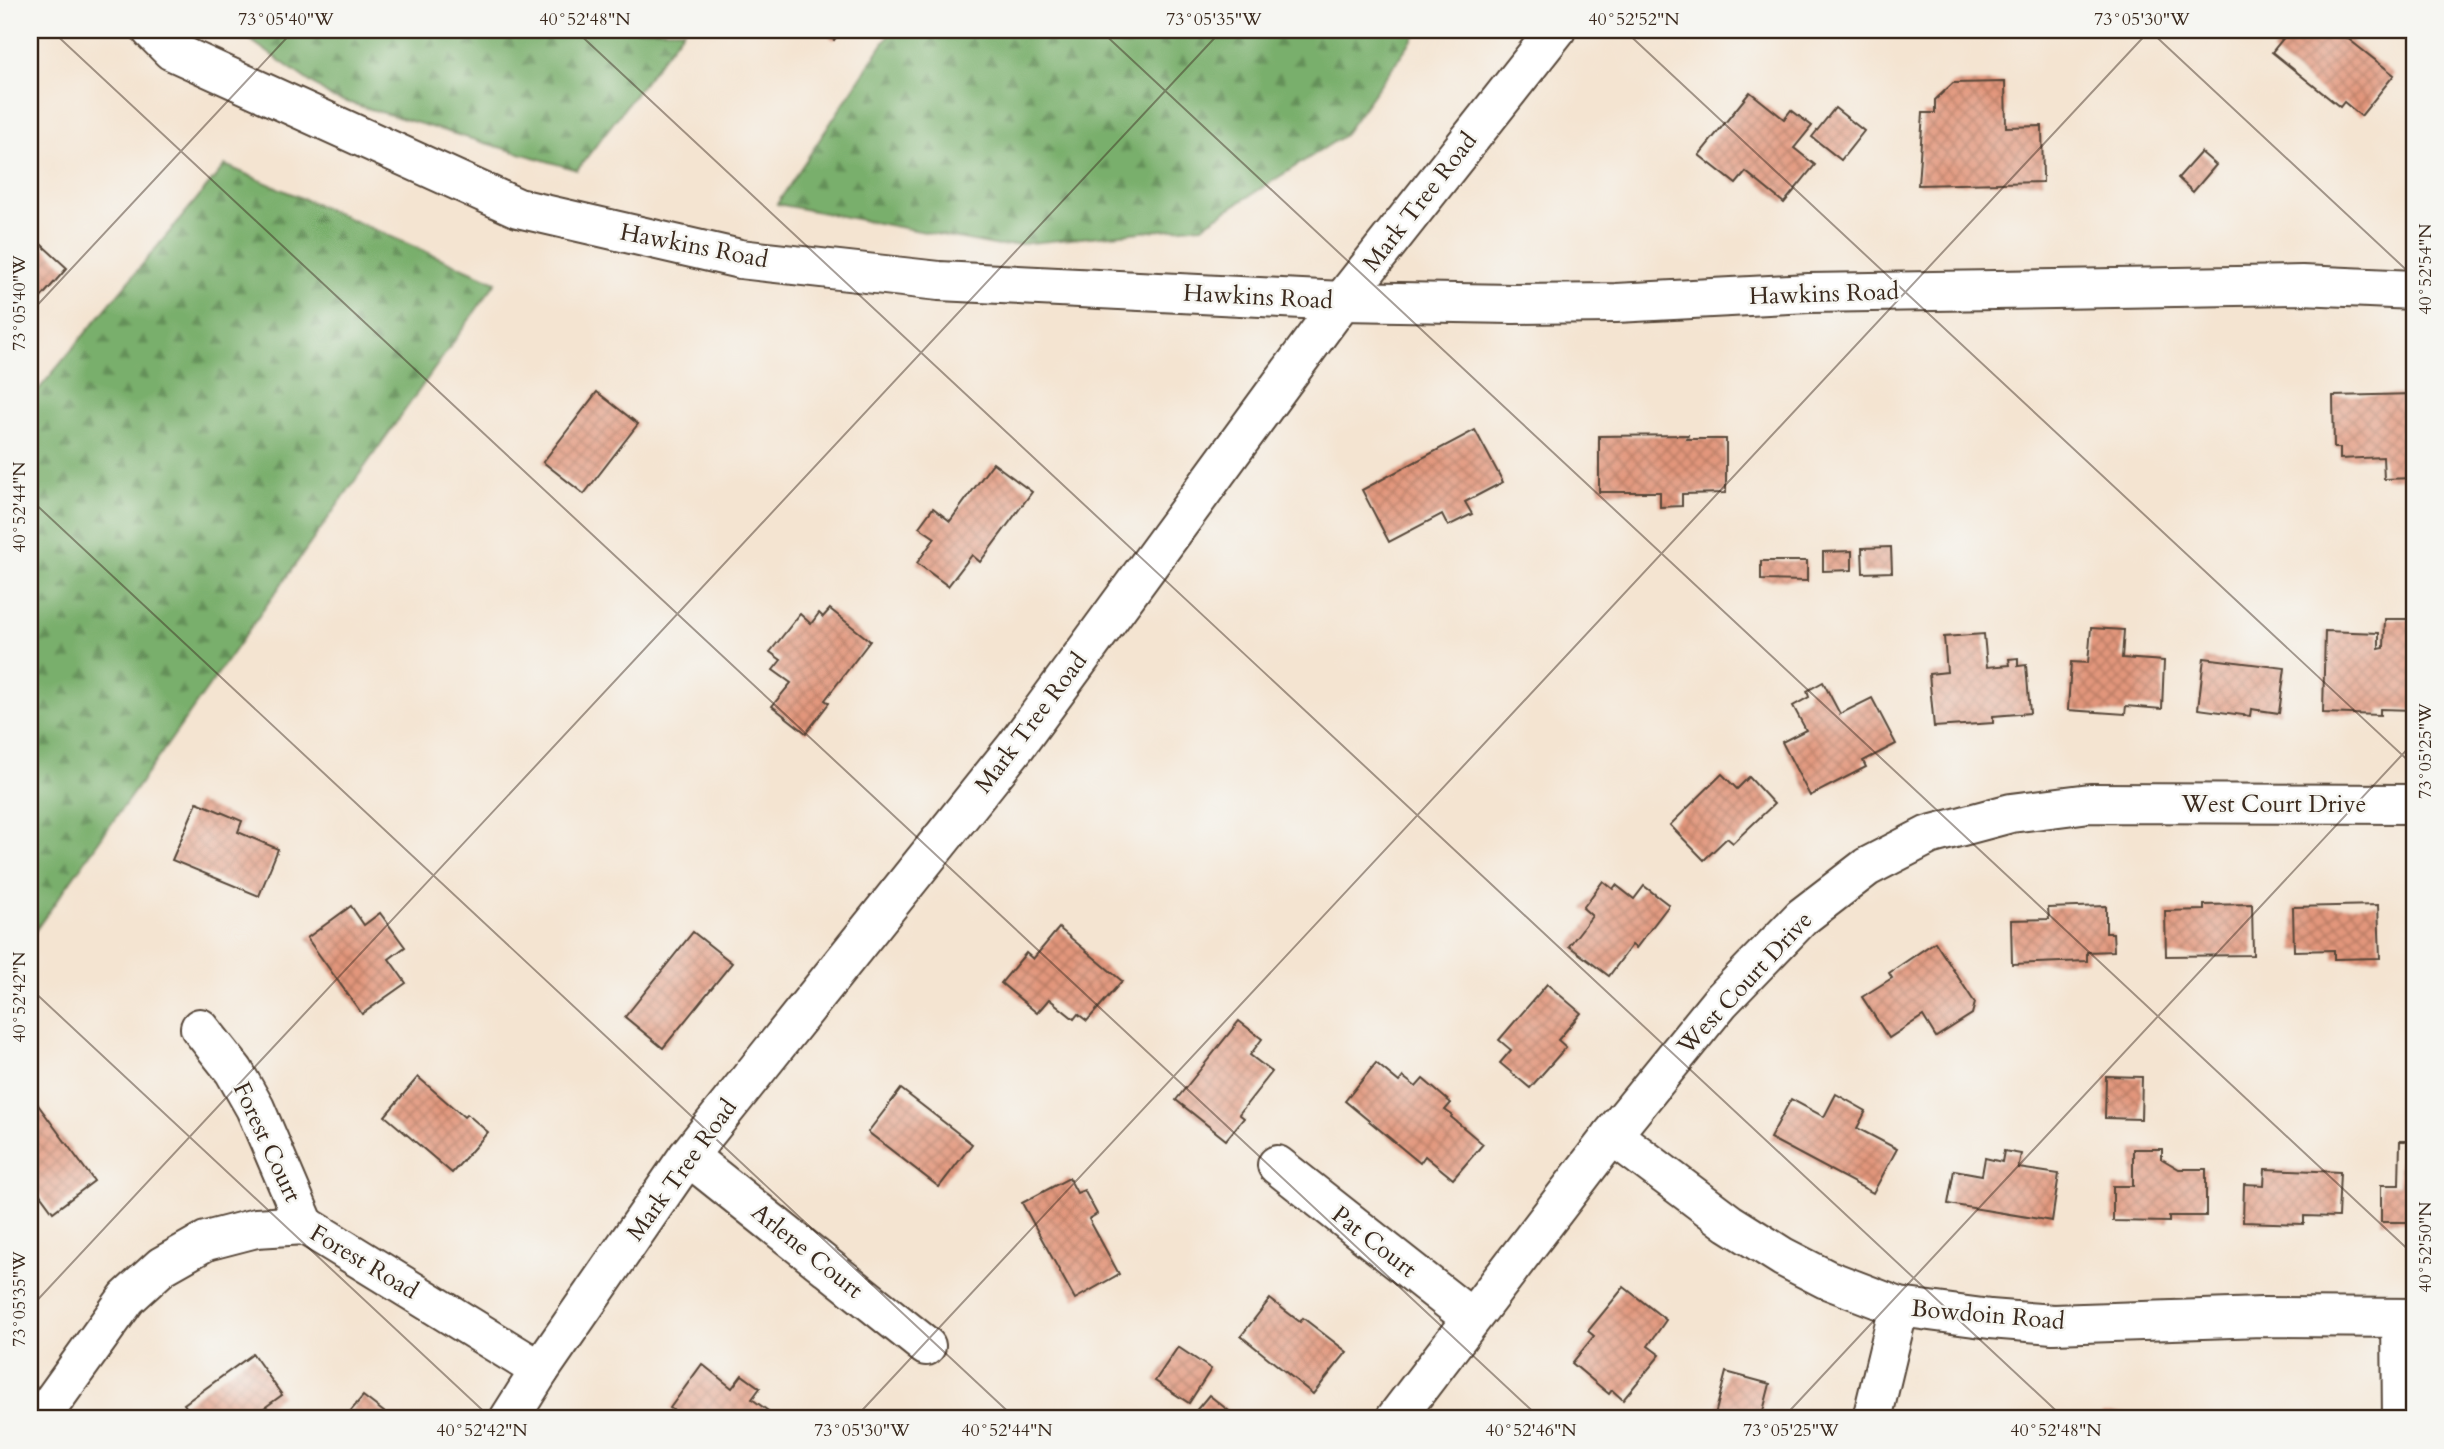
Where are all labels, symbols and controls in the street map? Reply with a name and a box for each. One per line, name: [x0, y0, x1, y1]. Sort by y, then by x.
text: 73°05'40"W: [238, 7, 334, 32]
text: 40°52'48"N: [539, 7, 631, 32]
text: 73°05'35"W: [1166, 7, 1262, 32]
text: 40°52'52"N: [1588, 7, 1680, 32]
text: 73°05'30"W: [2094, 7, 2190, 32]
street label: Mark Tree Road: [1355, 125, 1485, 278]
street label: Hawkins Road: [617, 215, 771, 277]
text: 40°52'54"N: [2413, 223, 2438, 315]
text: 73°05'40"W: [7, 255, 32, 351]
street label: Hawkins Road: [1748, 275, 1900, 313]
street label: Hawkins Road: [1182, 277, 1334, 317]
text: 40°52'44"N: [7, 461, 32, 553]
street label: Mark Tree Road: [967, 646, 1095, 800]
text: 73°05'25"W: [2413, 703, 2438, 799]
street label: West Court Drive: [2181, 788, 2366, 821]
street label: West Court Drive: [1669, 904, 1820, 1063]
text: 40°52'42"N: [7, 951, 32, 1043]
street label: Forest Court: [225, 1076, 309, 1208]
street label: Mark Tree Road: [619, 1092, 745, 1248]
street label: Arlene Court: [744, 1196, 870, 1306]
street label: Pat Court: [1325, 1198, 1424, 1286]
text: 40°52'50"N: [2413, 1201, 2438, 1293]
street label: Forest Road: [304, 1217, 425, 1307]
text: 73°05'35"W: [7, 1251, 32, 1347]
street label: Bowdoin Road: [1910, 1292, 2066, 1338]
text: 40°52'42"N: [436, 1418, 528, 1443]
text: 73°05'30"W: [814, 1418, 910, 1443]
text: 40°52'44"N: [961, 1418, 1053, 1443]
text: 40°52'46"N: [1485, 1418, 1577, 1443]
text: 73°05'25"W: [1743, 1418, 1839, 1443]
text: 40°52'48"N: [2010, 1418, 2102, 1443]

